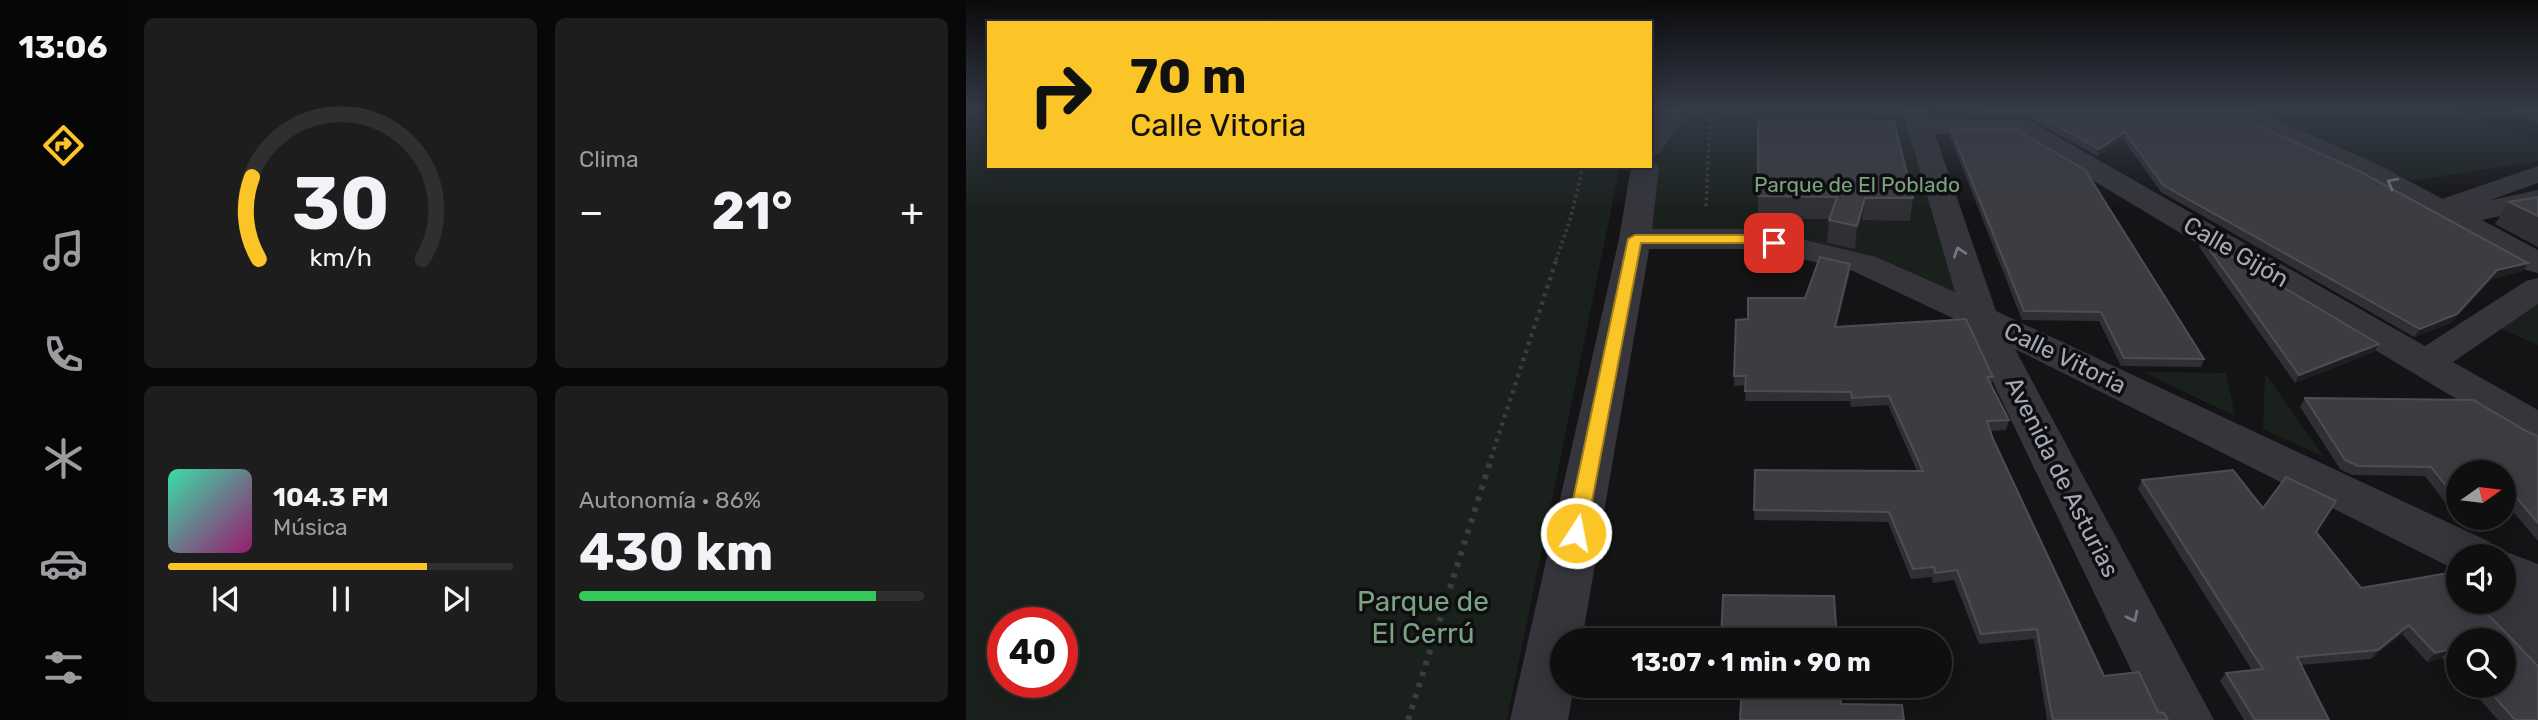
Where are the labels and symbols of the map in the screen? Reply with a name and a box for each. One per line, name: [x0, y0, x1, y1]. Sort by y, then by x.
park label: Parque de El Poblado: [1754, 172, 1960, 197]
one-way arrow: [2387, 178, 2399, 191]
street label: Calle Gijón: [2178, 211, 2294, 293]
pin: [1744, 213, 1804, 273]
one-way arrow: [1953, 246, 1967, 258]
street label: Calle Vitoria: [1999, 316, 2131, 400]
street label: Avenida de Asturias: [1999, 372, 2125, 582]
north arrow: [2446, 460, 2516, 530]
position arrow: [1539, 496, 1613, 570]
park label: Parque de El Cerrú: [1357, 585, 1489, 650]
speed limit sign: 40: [987, 607, 1078, 698]
one-way arrow: [2125, 610, 2139, 622]

